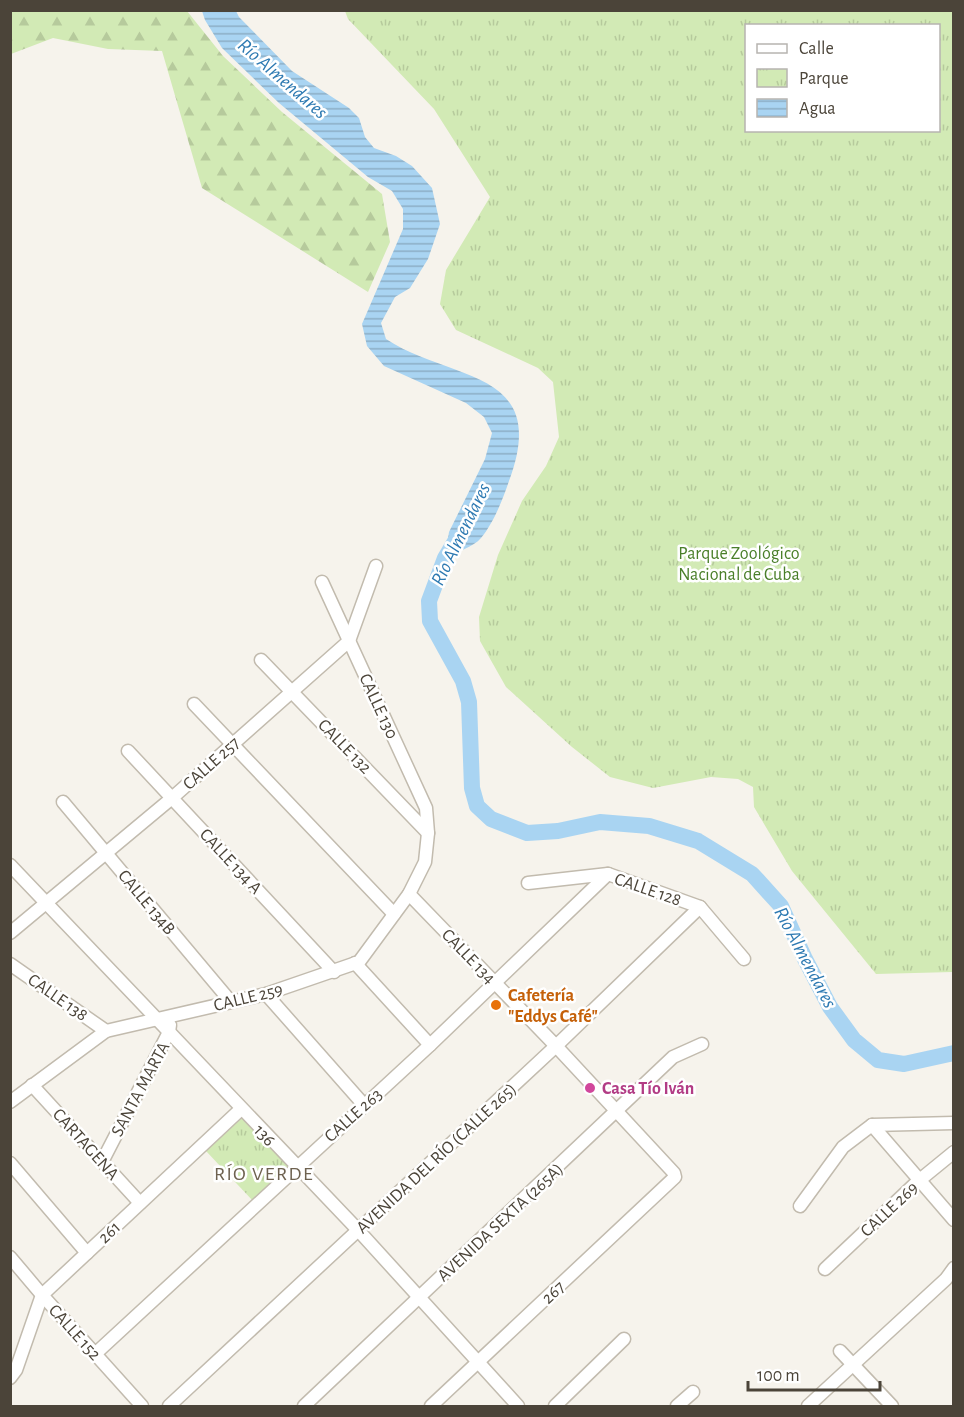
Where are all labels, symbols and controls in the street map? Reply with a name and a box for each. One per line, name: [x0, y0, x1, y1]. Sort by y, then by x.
legend: [745, 24, 940, 132]
water label: Río Almendares: [234, 35, 331, 123]
text: Calle: [799, 40, 834, 58]
text: Parque: [799, 70, 848, 88]
text: Agua: [799, 100, 836, 118]
water label: Río Almendares: [428, 480, 494, 589]
park label: Parque Zoológico Nacional de Cuba: [678, 545, 800, 584]
street label: CALLE 130: [355, 671, 401, 742]
street label: CALLE 132: [314, 716, 374, 777]
street label: CALLE 257: [180, 734, 244, 794]
street label: CALLE 134 A: [196, 826, 265, 898]
street label: CALLE 134B: [114, 867, 178, 938]
street label: CALLE 128: [612, 870, 683, 910]
water label: Río Almendares: [770, 904, 840, 1012]
street label: CALLE 134: [438, 926, 499, 988]
street label: CALLE 138: [24, 971, 91, 1025]
street label: CALLE 259: [212, 981, 285, 1015]
place label: Cafetería "Eddys Café": [508, 987, 598, 1026]
marker: Cafetería "Eddys Café": [489, 998, 503, 1012]
street label: SANTA MARTA: [108, 1039, 174, 1140]
street label: AVENIDA DEL RÍO (CALLE 265): [351, 1078, 520, 1237]
place label: Casa Tío Iván: [602, 1080, 694, 1098]
marker: Casa Tío Iván: [583, 1081, 597, 1095]
street label: CALLE 263: [321, 1085, 386, 1146]
street label: CARTAGENA: [49, 1105, 122, 1184]
street label: 136: [250, 1121, 278, 1150]
street label: AVENIDA SEXTA (265A): [434, 1160, 567, 1286]
district label: RÍO VERDE: [214, 1163, 314, 1184]
street label: CALLE 269: [857, 1179, 922, 1241]
street label: 261: [95, 1218, 124, 1247]
street label: 267: [539, 1278, 569, 1308]
street label: CALLE 152: [45, 1301, 104, 1364]
scale bar: [748, 1354, 880, 1392]
text: 100 m: [757, 1367, 800, 1385]

